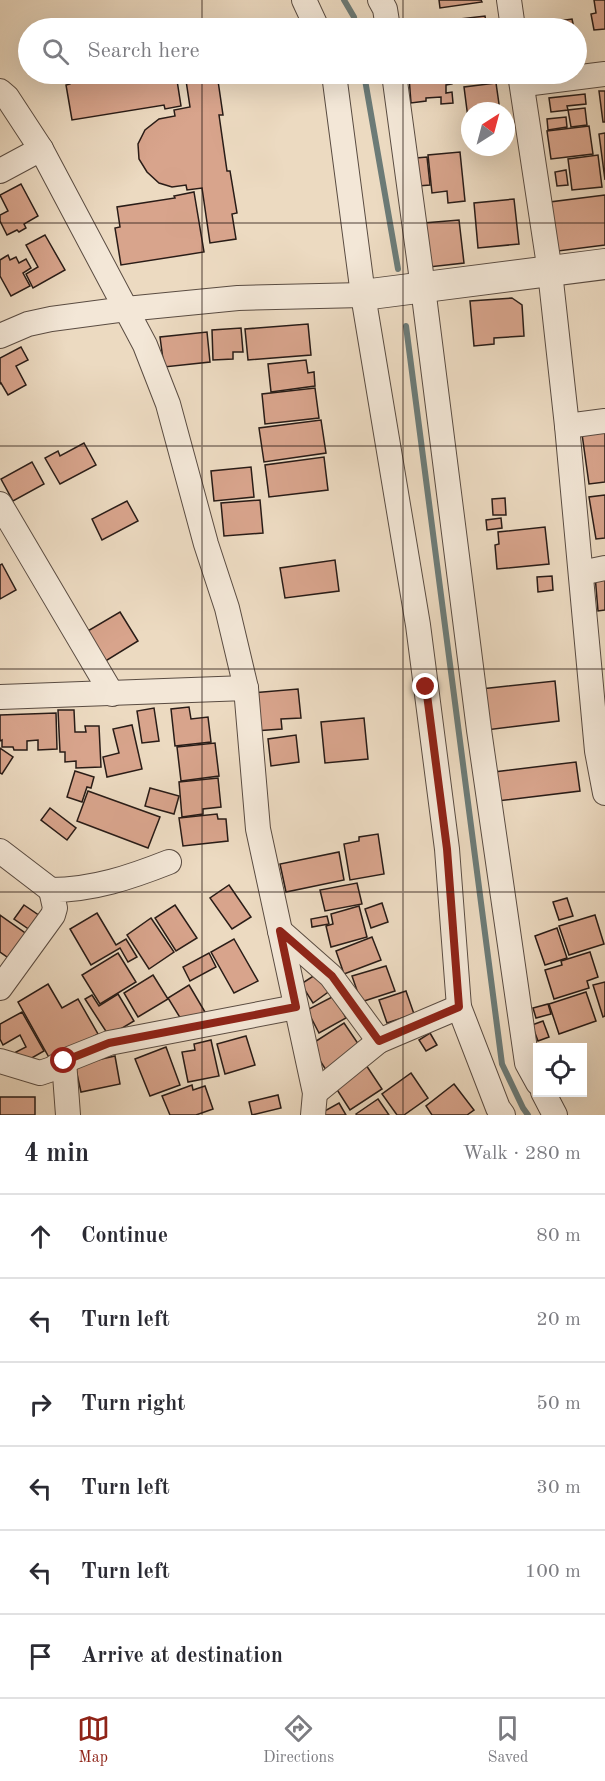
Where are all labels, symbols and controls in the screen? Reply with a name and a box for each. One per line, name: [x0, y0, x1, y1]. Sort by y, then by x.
search box: [18, 18, 587, 84]
icon: search: [39, 35, 72, 68]
text: Search here: [87, 40, 200, 62]
north arrow: [461, 102, 515, 156]
route end: [412, 673, 438, 699]
map controls: [533, 1043, 587, 1097]
button: locate: [533, 1043, 587, 1097]
route start: [50, 1047, 76, 1073]
text: 4 min: [24, 1141, 89, 1167]
text: Walk · 280 m: [462, 1144, 581, 1164]
icon: ahead: [24, 1220, 57, 1253]
text: Continue: [81, 1225, 168, 1247]
text: 80 m: [536, 1226, 581, 1246]
icon: left: [24, 1304, 57, 1337]
text: Turn left: [81, 1309, 170, 1331]
text: 20 m: [536, 1310, 581, 1330]
icon: right: [24, 1388, 57, 1421]
text: Turn right: [81, 1393, 185, 1415]
text: 50 m: [536, 1394, 581, 1414]
icon: left: [24, 1472, 57, 1505]
text: Turn left: [81, 1477, 170, 1499]
text: 30 m: [536, 1478, 581, 1498]
icon: left: [24, 1556, 57, 1589]
text: Turn left: [81, 1561, 170, 1583]
text: 100 m: [525, 1562, 581, 1582]
icon: arrive: [24, 1640, 57, 1673]
text: Arrive at destination: [81, 1645, 283, 1667]
tab: Map: [77, 1712, 110, 1768]
tab: Directions: [263, 1712, 334, 1768]
tab: Saved: [488, 1712, 528, 1768]

